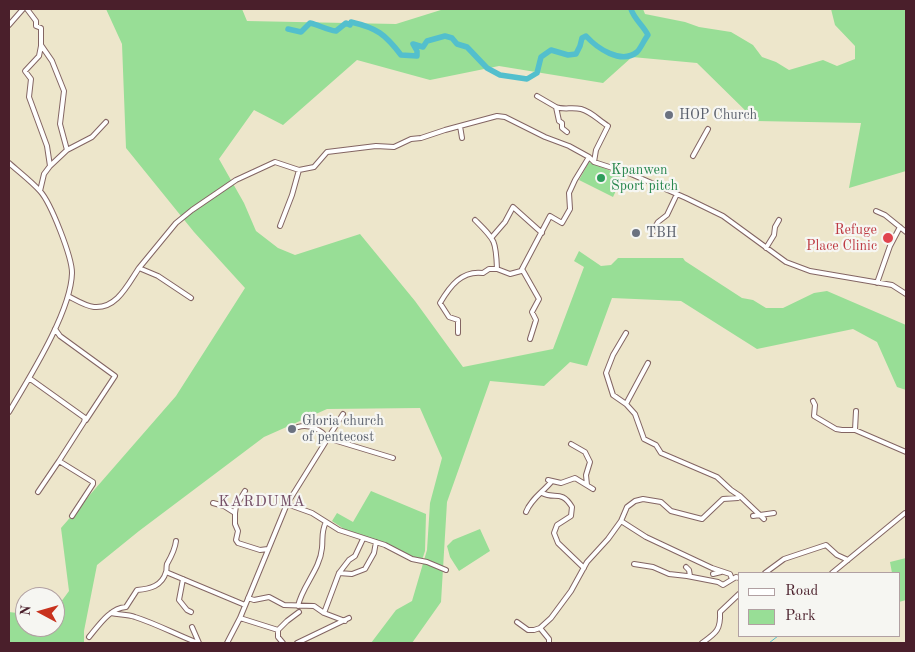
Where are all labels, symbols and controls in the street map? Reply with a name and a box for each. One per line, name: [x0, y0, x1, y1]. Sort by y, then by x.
place label: HOP Church: [679, 107, 757, 123]
marker: HOP Church: [663, 109, 675, 121]
place label: Kpanwen Sport pitch: [611, 162, 678, 194]
marker: Kpanwen Sport pitch: [595, 172, 607, 184]
place label: Refuge Place Clinic: [806, 222, 877, 254]
place label: TBH: [646, 225, 677, 241]
marker: TBH: [630, 227, 642, 239]
marker: Refuge Place Clinic: [881, 231, 895, 245]
place label: Gloria church of pentecost: [302, 413, 384, 446]
marker: Gloria church of pentecost: [286, 423, 298, 435]
district label: KARDUMA: [217, 493, 307, 511]
legend: [738, 572, 900, 637]
text: Road: [785, 584, 818, 599]
north arrow: [15, 587, 65, 637]
text: N: [19, 604, 34, 617]
text: Park: [785, 609, 816, 624]

